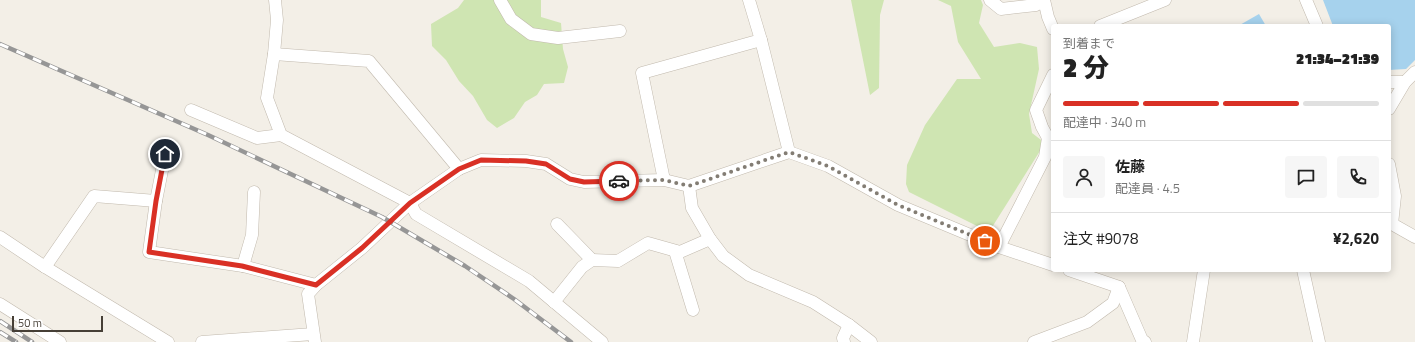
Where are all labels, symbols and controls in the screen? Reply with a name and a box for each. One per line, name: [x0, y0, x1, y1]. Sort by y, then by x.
text: 到着まで: [1063, 33, 1115, 53]
text: 21:34–21:39: [1296, 47, 1379, 70]
text: 2 分: [1063, 48, 1109, 87]
text: 配達中 · 340 m: [1063, 112, 1146, 132]
pin: [148, 137, 182, 171]
icon: home: [154, 143, 176, 165]
text: 佐藤: [1115, 155, 1145, 178]
button: person: [1063, 156, 1105, 198]
button: chat: [1285, 156, 1327, 198]
button: phone: [1337, 156, 1379, 198]
courier: [599, 161, 639, 201]
icon: car: [608, 170, 630, 192]
text: 配達員 · 4.5: [1115, 178, 1180, 198]
pin: [968, 224, 1002, 258]
text: 注文 #9078: [1063, 227, 1138, 250]
text: ¥2,620: [1333, 227, 1379, 250]
icon: bag: [974, 230, 996, 252]
scale bar: [12, 314, 103, 333]
text: 50 m: [18, 315, 42, 331]

